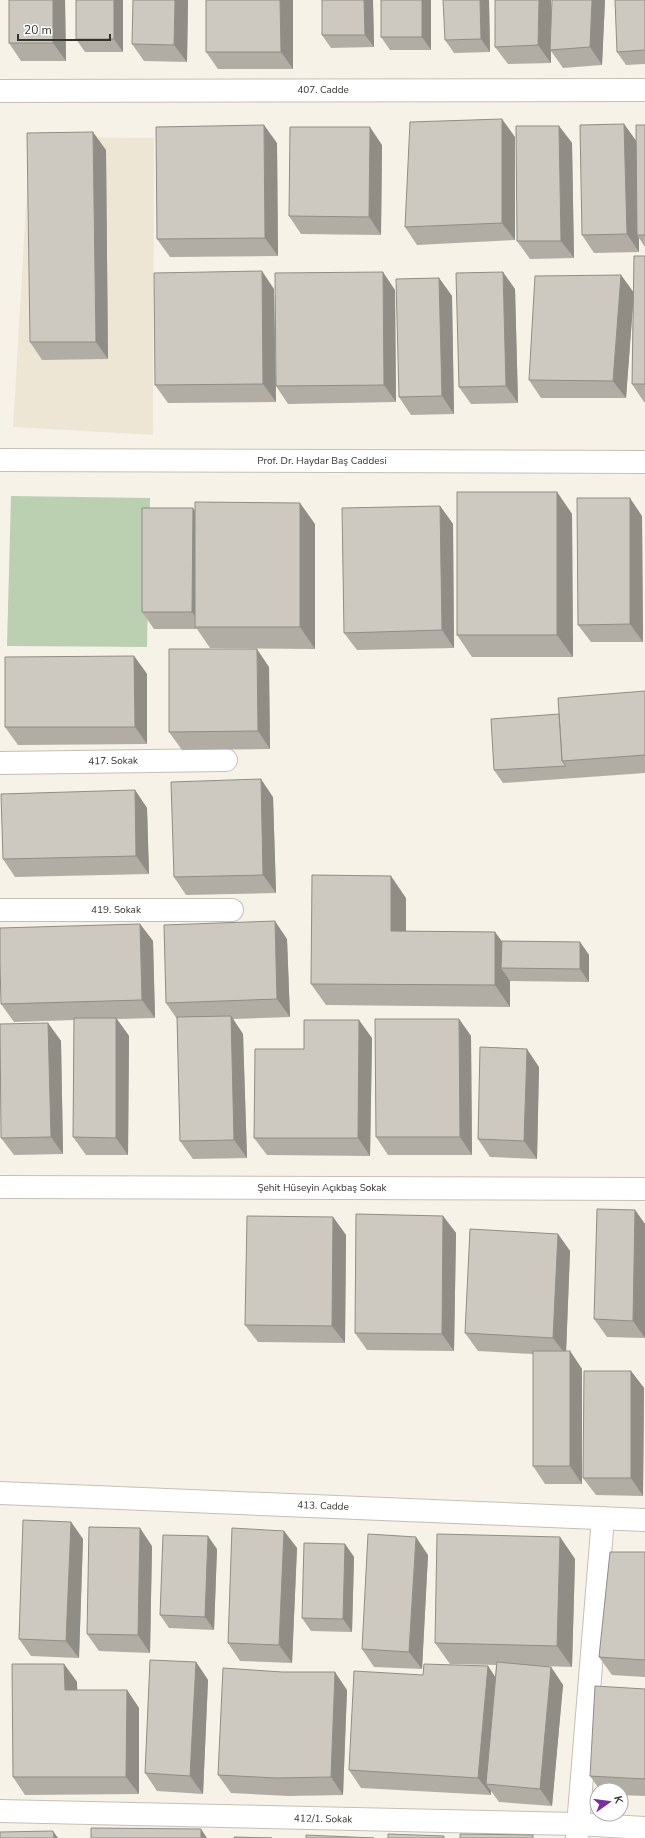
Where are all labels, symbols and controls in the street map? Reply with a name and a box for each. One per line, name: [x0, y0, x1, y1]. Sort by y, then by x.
scale bar: [18, 16, 110, 42]
text: 20 m: [24, 22, 52, 38]
street label: 407. Cadde: [297, 83, 349, 97]
street label: Prof. Dr. Haydar Baş Caddesi: [257, 454, 387, 468]
street label: 417. Sokak: [88, 754, 139, 768]
street label: 419. Sokak: [91, 903, 142, 917]
street label: Şehit Hüseyin Açıkbaş Sokak: [257, 1181, 388, 1195]
street label: 413. Cadde: [297, 1498, 349, 1514]
north arrow: [589, 1782, 629, 1822]
text: K: [610, 1794, 627, 1806]
street label: 412/1. Sokak: [294, 1811, 353, 1827]

